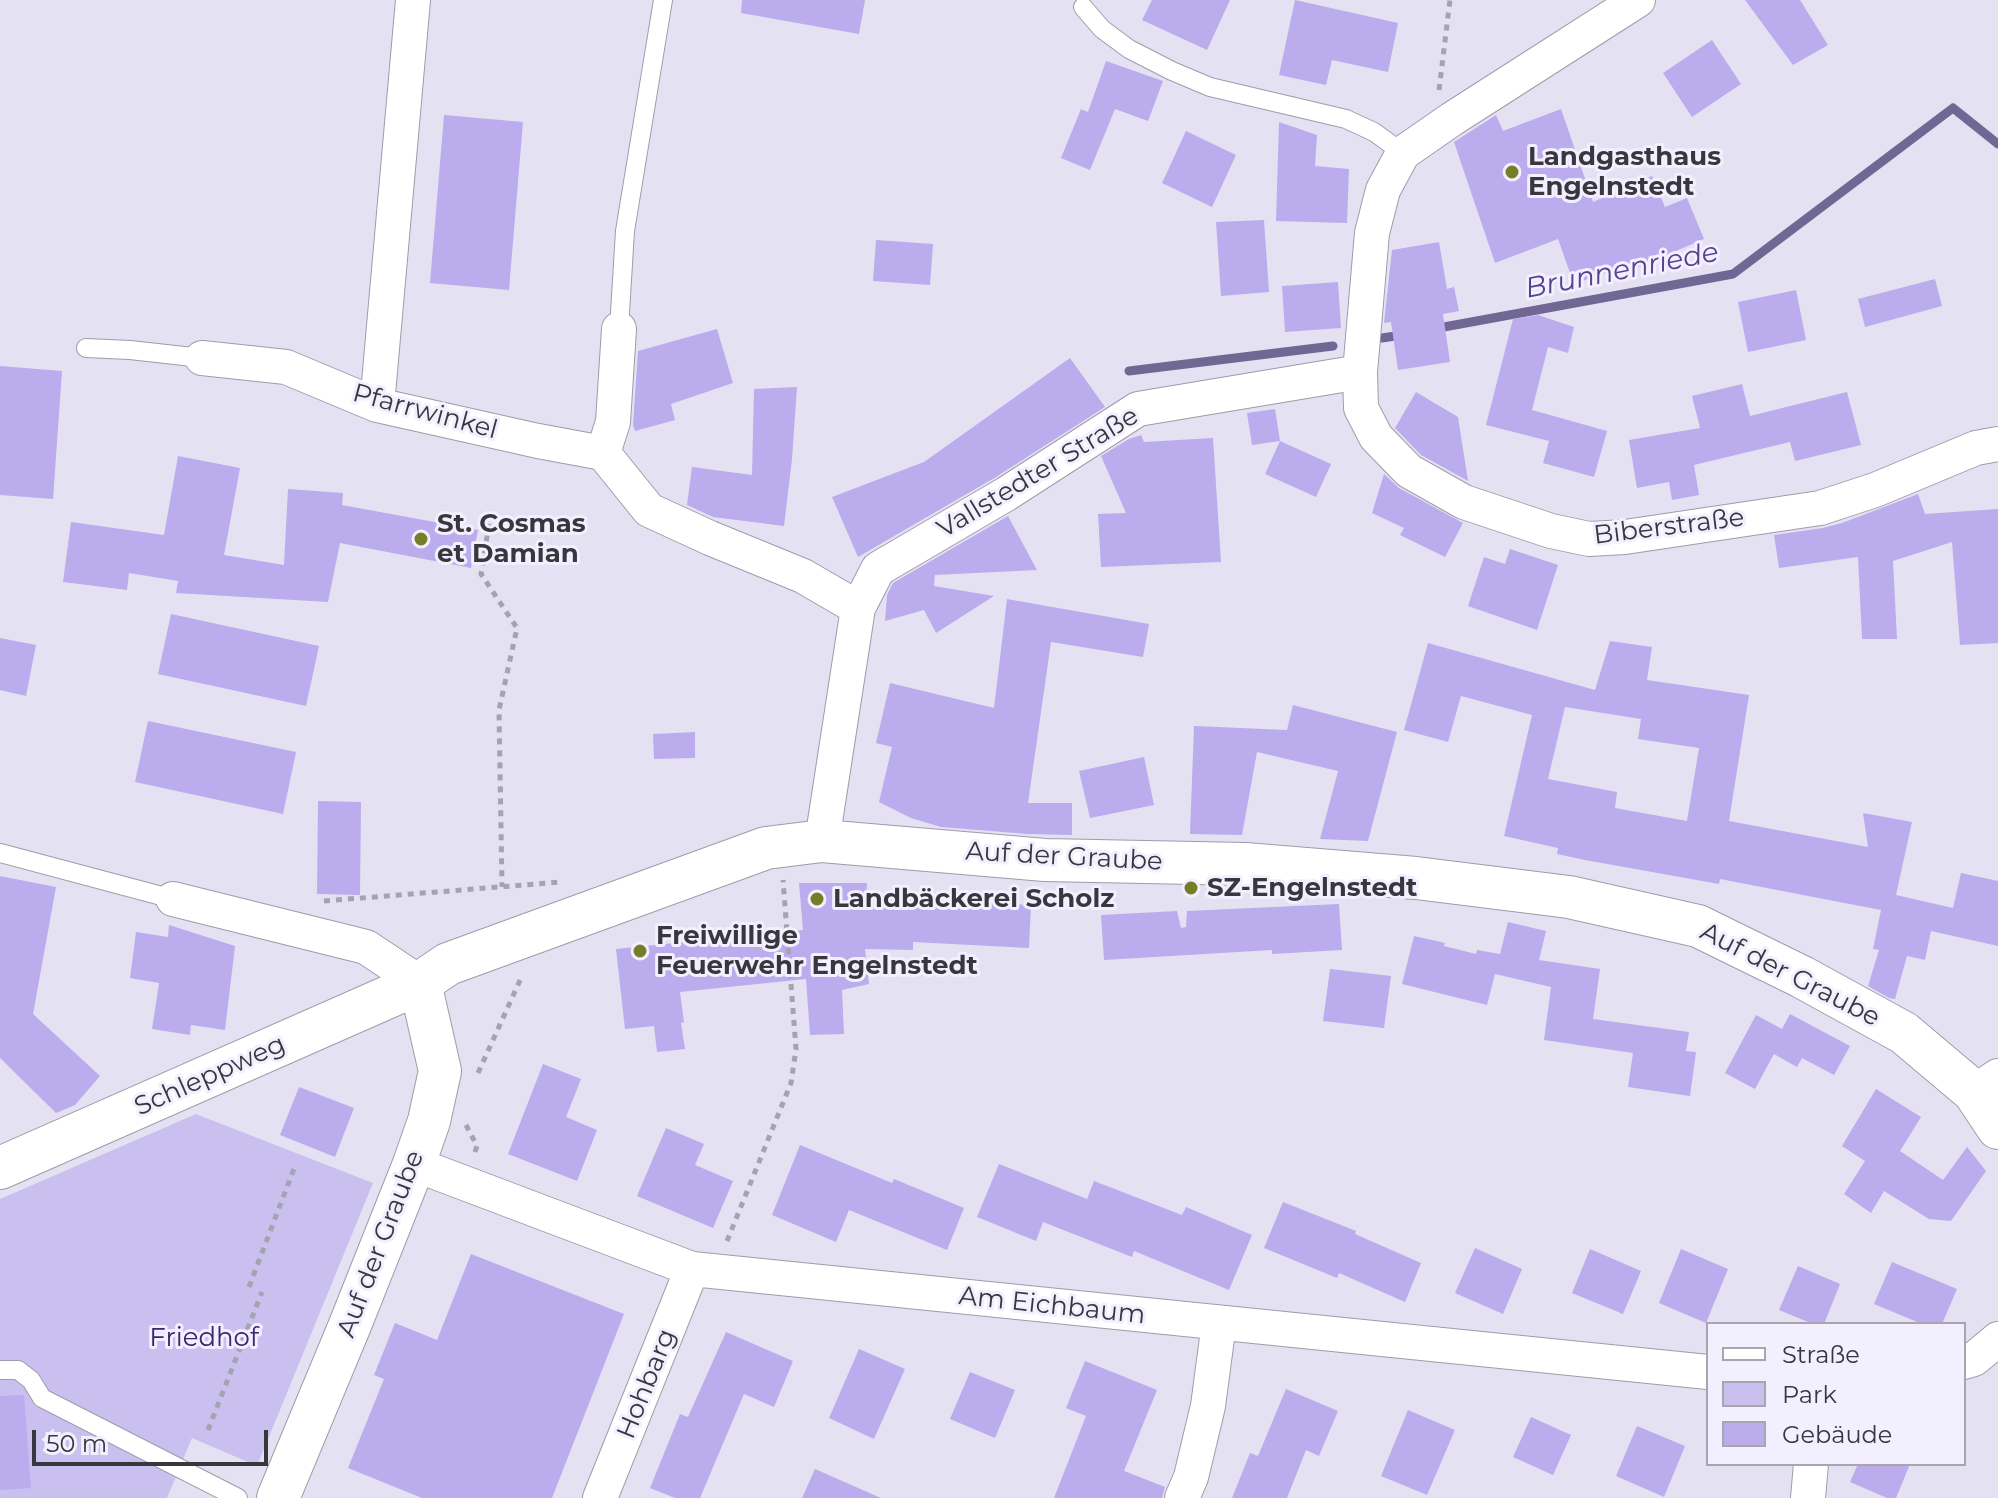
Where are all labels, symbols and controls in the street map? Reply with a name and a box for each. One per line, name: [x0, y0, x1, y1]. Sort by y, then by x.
place label: Landgasthaus Engelnstedt: [1528, 141, 1721, 202]
marker: Landgasthaus Engelnstedt: [1503, 163, 1521, 181]
water label: Brunnenriede: [1522, 236, 1722, 306]
street label: Pfarrwinkel: [349, 378, 501, 446]
street label: Vallstedter Straße: [932, 401, 1144, 545]
street label: Biberstraße: [1592, 502, 1746, 552]
place label: St. Cosmas et Damian: [437, 508, 586, 570]
marker: St. Cosmas et Damian: [412, 530, 430, 548]
street label: Auf der Graube: [964, 836, 1164, 878]
place label: SZ-Engelnstedt: [1207, 872, 1417, 904]
marker: SZ-Engelnstedt: [1182, 879, 1200, 897]
place label: Landbäckerei Scholz: [833, 883, 1114, 915]
marker: Landbäckerei Scholz: [808, 890, 826, 908]
street label: Auf der Graube: [1695, 916, 1885, 1034]
place label: Freiwillige Feuerwehr Engelnstedt: [656, 920, 978, 982]
marker: Freiwillige Feuerwehr Engelnstedt: [631, 942, 649, 960]
street label: Schleppweg: [130, 1029, 290, 1123]
street label: Auf der Graube: [331, 1146, 431, 1342]
street label: Am Eichbaum: [957, 1281, 1147, 1331]
park label: Friedhof: [149, 1322, 259, 1354]
legend: [1706, 1322, 1966, 1466]
street label: Hohbarg: [611, 1324, 683, 1444]
text: Straße: [1782, 1340, 1860, 1369]
text: Park: [1782, 1380, 1837, 1409]
scale bar: [36, 1414, 272, 1464]
text: Gebäude: [1782, 1420, 1892, 1449]
text: 50 m: [46, 1429, 107, 1458]

